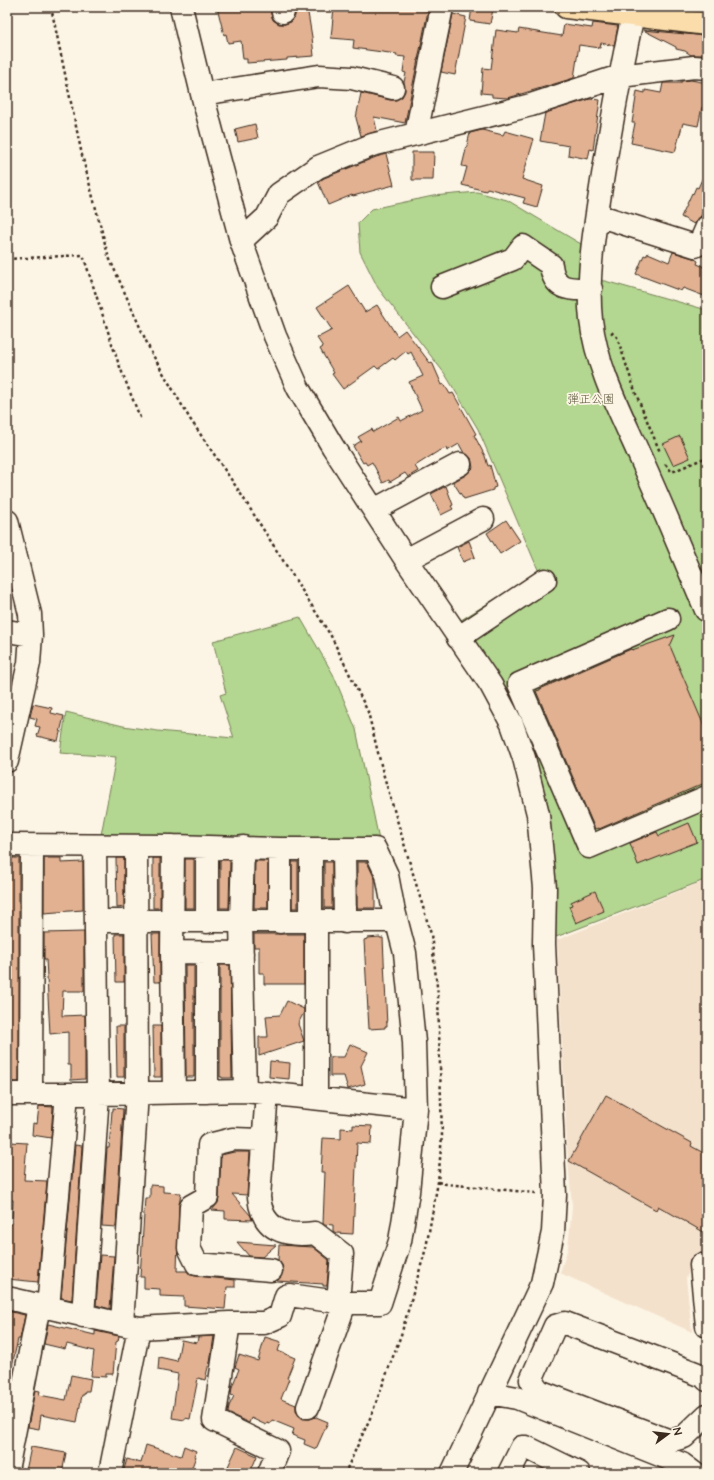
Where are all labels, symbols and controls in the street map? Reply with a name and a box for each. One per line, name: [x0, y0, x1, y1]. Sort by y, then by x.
park label: 弾正公園: [567, 391, 615, 408]
north arrow: [648, 1414, 688, 1454]
text: N: [669, 1426, 685, 1437]

